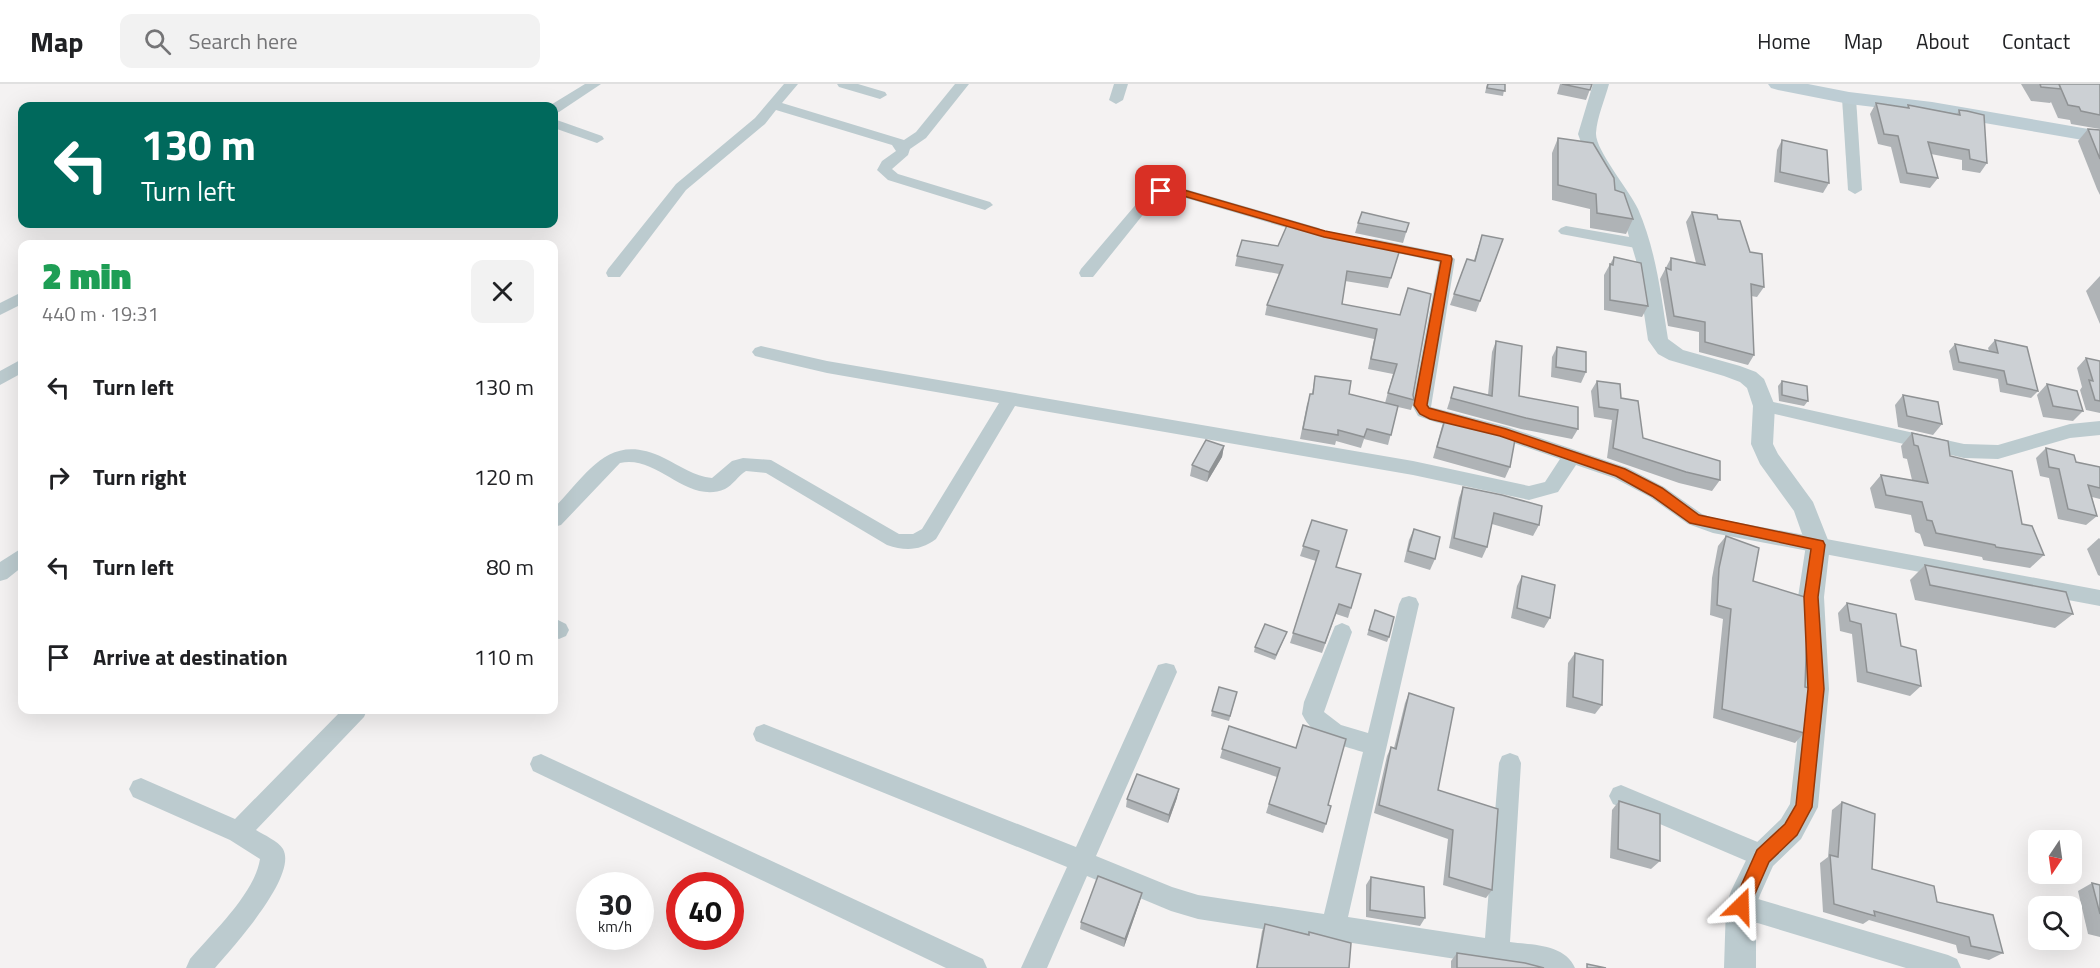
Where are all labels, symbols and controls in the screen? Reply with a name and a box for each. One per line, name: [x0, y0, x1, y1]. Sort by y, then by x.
search box: [120, 14, 540, 68]
text: Map: [30, 20, 84, 63]
text: Search here: [189, 24, 298, 58]
icon: search: [141, 25, 174, 58]
text: Home: [1757, 25, 1811, 57]
text: Map: [1844, 25, 1883, 57]
text: About: [1916, 25, 1969, 57]
text: Contact: [2002, 25, 2070, 57]
text: 130 m: [141, 112, 256, 176]
icon: left: [42, 126, 120, 204]
pin: [1135, 165, 1186, 216]
text: Turn left: [141, 170, 235, 211]
icon: arrive: [1144, 174, 1177, 207]
text: 2 min: [42, 248, 131, 303]
button: close: [471, 260, 534, 323]
text: 440 m · 19:31: [42, 298, 159, 329]
text: Turn left: [93, 370, 174, 404]
text: 130 m: [474, 370, 534, 404]
icon: left: [42, 371, 75, 404]
text: Turn right: [93, 460, 187, 494]
text: 120 m: [474, 460, 534, 494]
icon: right: [42, 461, 75, 494]
text: Turn left: [93, 550, 174, 584]
text: 80 m: [486, 550, 534, 584]
icon: left: [42, 551, 75, 584]
text: Arrive at destination: [93, 640, 288, 674]
text: 110 m: [474, 640, 534, 674]
icon: arrive: [42, 641, 75, 674]
north arrow: [2028, 830, 2082, 884]
map controls: [2028, 830, 2082, 950]
speed limit sign: 40: [666, 872, 744, 950]
position arrow: [1709, 874, 1773, 938]
text: 30: [598, 881, 632, 927]
button: search: [2028, 896, 2082, 950]
text: km/h: [598, 915, 632, 938]

